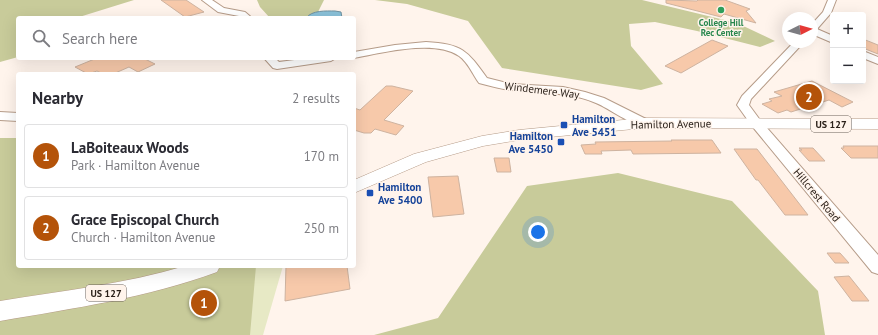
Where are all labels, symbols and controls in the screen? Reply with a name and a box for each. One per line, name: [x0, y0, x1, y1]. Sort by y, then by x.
marker: College Hill Rec Center: [716, 5, 726, 15]
north arrow: [782, 12, 818, 48]
map controls: [830, 12, 866, 84]
button: +: [830, 12, 866, 48]
search box: [16, 16, 356, 60]
place label: College Hill Rec Center: [699, 17, 744, 38]
icon: search: [30, 27, 52, 49]
text: Search here: [62, 29, 138, 48]
button: −: [830, 48, 866, 84]
street label: Windemere Way: [504, 78, 581, 102]
pin: 2: [796, 82, 822, 112]
text: Nearby: [32, 87, 83, 109]
text: 2 results: [292, 90, 340, 107]
place label: Hamilton Ave 5451: [572, 112, 617, 139]
street label: Hamilton Avenue: [631, 116, 712, 132]
road number: US 127: [811, 116, 851, 132]
marker: Hamilton Ave 5451: [559, 120, 569, 130]
place label: Hamilton Ave 5450: [508, 129, 553, 156]
marker: Hamilton Ave 5450: [556, 137, 566, 147]
text: LaBoiteaux Woods: [71, 138, 189, 157]
text: 1: [42, 148, 50, 165]
text: 170 m: [304, 148, 339, 165]
text: Park · Hamilton Avenue: [71, 157, 200, 174]
street label: Hillcrest Road: [791, 165, 844, 225]
place label: Hamilton Ave 5400: [378, 180, 423, 207]
marker: Hamilton Ave 5400: [365, 188, 375, 198]
text: Grace Episcopal Church: [71, 210, 219, 229]
text: 2: [42, 220, 50, 237]
text: 250 m: [304, 220, 339, 237]
your location: [528, 222, 548, 242]
text: Church · Hamilton Avenue: [71, 229, 215, 246]
road number: US 127: [86, 285, 126, 301]
pin: 1: [191, 288, 217, 318]

